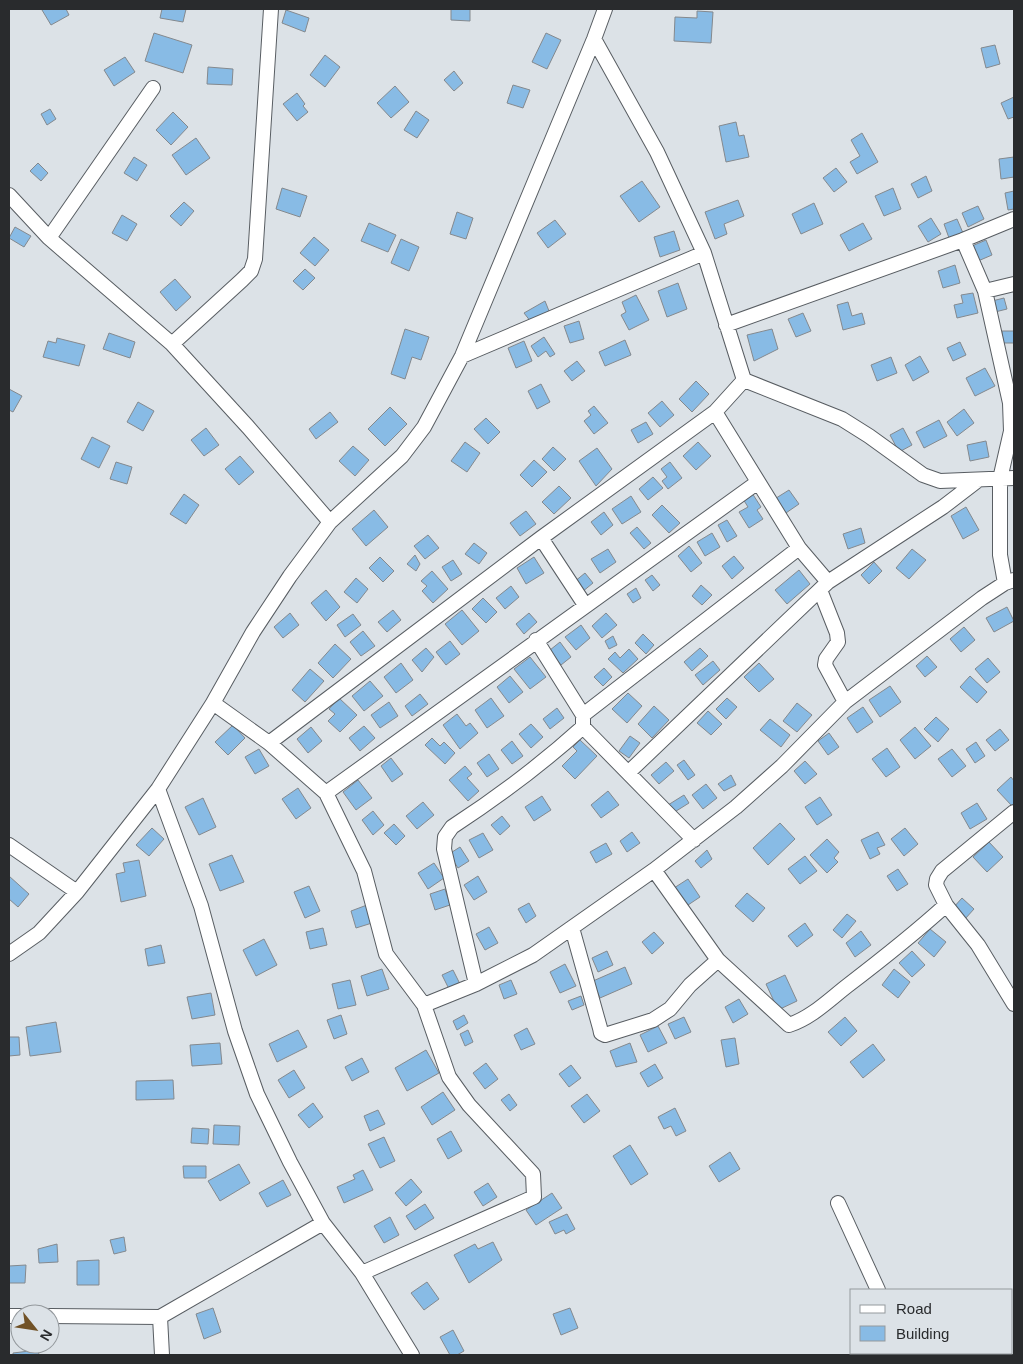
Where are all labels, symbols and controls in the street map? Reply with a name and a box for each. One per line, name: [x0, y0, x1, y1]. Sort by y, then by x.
legend: [850, 1289, 1013, 1354]
text: Road: [896, 1300, 932, 1317]
north arrow: [10, 1304, 60, 1354]
text: Building: [896, 1325, 949, 1342]
text: N: [37, 1327, 56, 1344]

